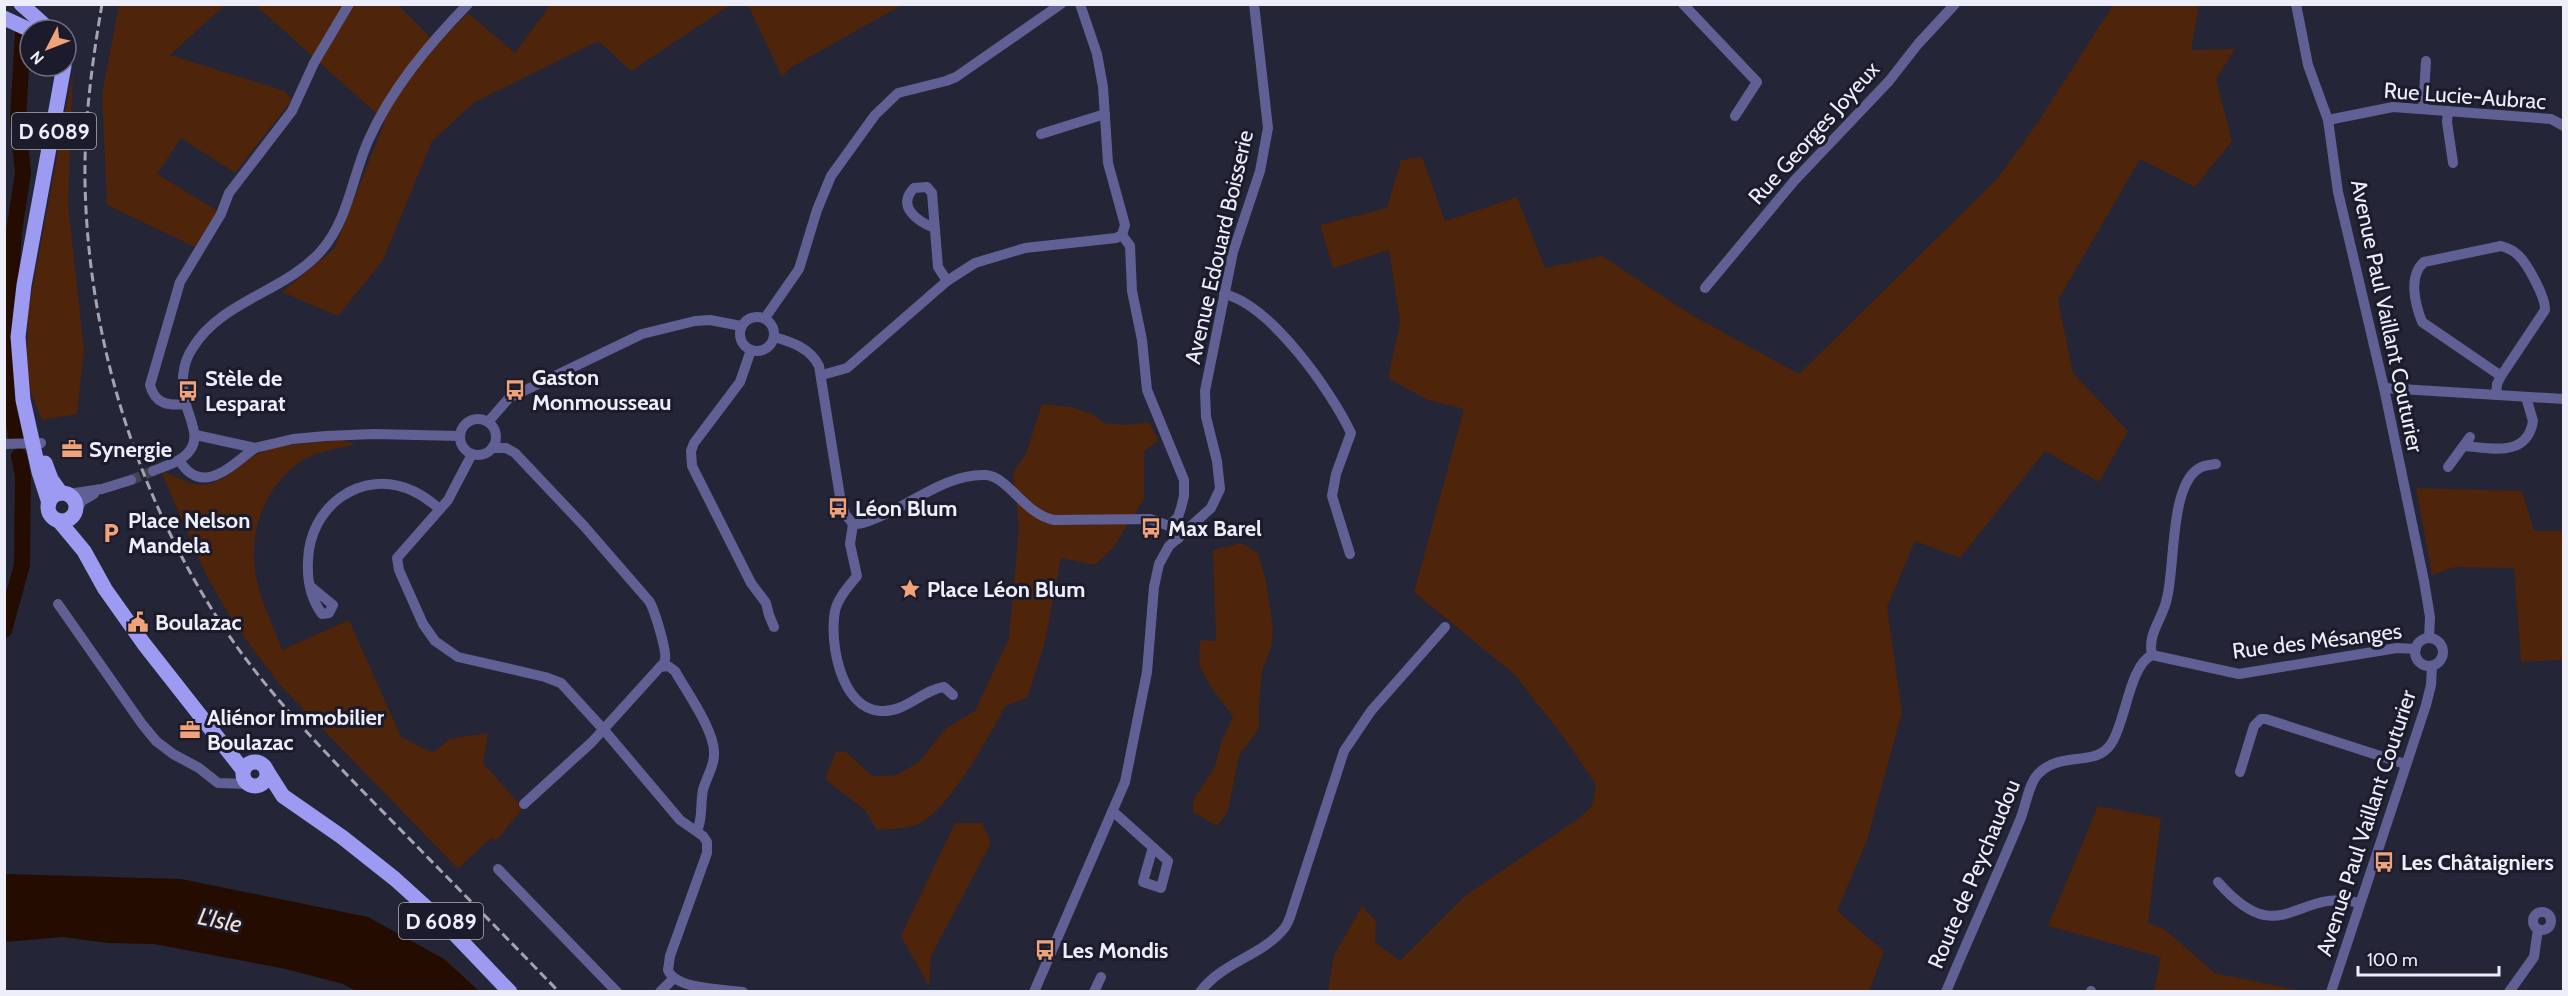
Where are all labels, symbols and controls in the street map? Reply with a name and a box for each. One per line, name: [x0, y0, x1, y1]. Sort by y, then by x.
north arrow: [18, 18, 78, 78]
text: N: [26, 47, 48, 68]
street label: Rue Georges Joyeux: [1743, 55, 1886, 210]
street label: Rue Lucie-Aubrac: [2383, 77, 2547, 115]
road number: D 6089: [12, 113, 96, 149]
street label: Avenue Edouard Boisserie: [1179, 128, 1259, 366]
street label: Avenue Paul Vaillant Couturier: [2345, 177, 2429, 455]
place label: Gaston Monmousseau: [532, 364, 671, 416]
place label: Stèle de Lesparat: [205, 365, 286, 417]
bus stop icon: Gaston Monmousseau: [503, 378, 527, 402]
bus stop icon: Stèle de Lesparat: [176, 379, 200, 403]
place label: Synergie: [89, 436, 172, 463]
office icon: Synergie: [60, 437, 84, 461]
place label: Léon Blum: [855, 495, 957, 522]
bus stop icon: Léon Blum: [826, 496, 850, 520]
place label: Place Nelson Mandela: [128, 507, 250, 559]
place label: Max Barel: [1168, 515, 1262, 542]
bus stop icon: Max Barel: [1139, 516, 1163, 540]
parking icon: Place Nelson Mandela: [99, 521, 123, 545]
place label: Place Léon Blum: [927, 576, 1085, 603]
place icon: Place Léon Blum: [898, 577, 922, 601]
place label: Boulazac: [155, 609, 242, 636]
public building icon: Boulazac: [126, 610, 150, 634]
street label: Rue des Mésanges: [2231, 617, 2403, 665]
street label: Avenue Paul Vaillant Couturier: [2310, 687, 2422, 959]
place label: Aliénor Immobilier Boulazac: [207, 704, 385, 756]
office icon: Aliénor Immobilier Boulazac: [178, 718, 202, 742]
street label: Route de Peychaudou: [1922, 775, 2026, 973]
place label: Les Châtaigniers: [2401, 849, 2554, 876]
bus stop icon: Les Châtaigniers: [2372, 850, 2396, 874]
water label: L'Isle: [195, 901, 245, 939]
road number: D 6089: [399, 903, 483, 939]
place label: Les Mondis: [1062, 937, 1168, 964]
bus stop icon: Les Mondis: [1033, 938, 1057, 962]
scale bar: [2358, 939, 2499, 977]
text: 100 m: [2367, 949, 2418, 971]

